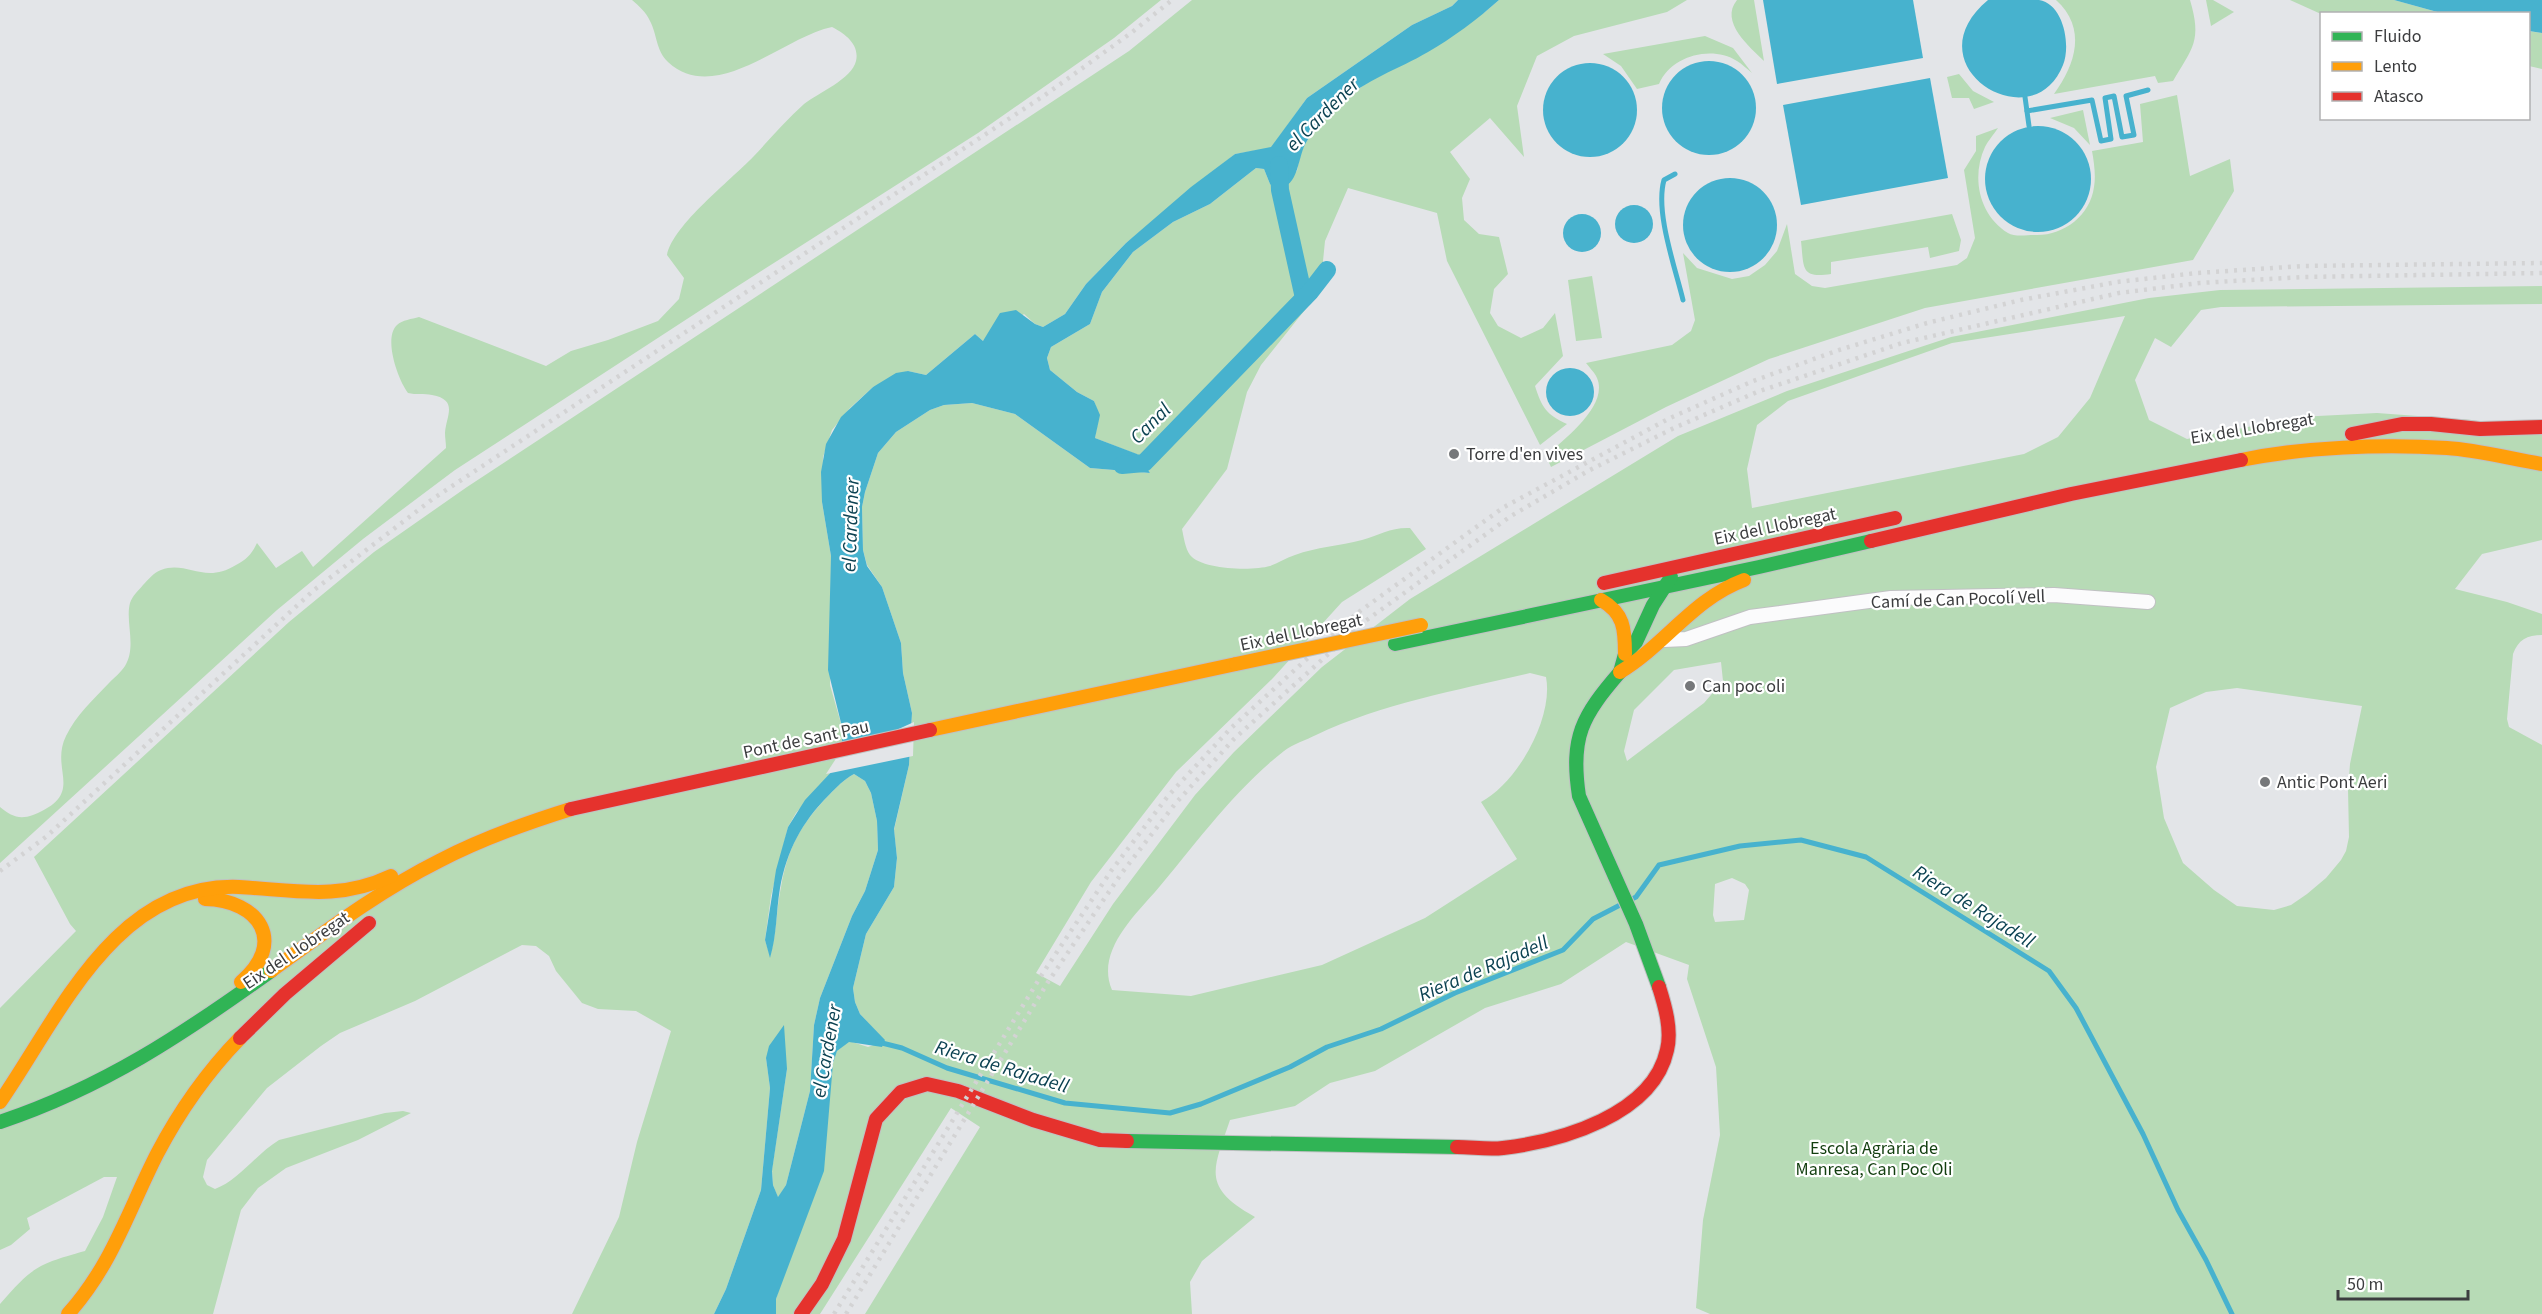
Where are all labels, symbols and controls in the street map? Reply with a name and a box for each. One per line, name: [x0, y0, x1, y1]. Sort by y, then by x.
legend: [2320, 12, 2530, 120]
text: Fluido: [2374, 24, 2421, 49]
text: Lento: [2374, 54, 2417, 79]
water label: el Cardener: [1280, 71, 1367, 158]
text: Atasco: [2374, 84, 2423, 109]
water label: Canal: [1124, 397, 1178, 451]
street label: Eix del Llobregat: [2189, 406, 2315, 451]
place label: Torre d'en vives: [1466, 442, 1583, 467]
marker: Torre d'en vives: [1447, 447, 1461, 461]
water label: el Cardener: [835, 476, 867, 573]
street label: Eix del Llobregat: [1712, 501, 1838, 552]
street label: Camí de Can Pocolí Vell: [1870, 584, 2046, 615]
street label: Eix del Llobregat: [1238, 607, 1364, 658]
place label: Can poc oli: [1702, 674, 1785, 699]
marker: Can poc oli: [1683, 679, 1697, 693]
street label: Pont de Sant Pau: [741, 714, 871, 765]
place label: Antic Pont Aeri: [2277, 770, 2387, 795]
marker: Antic Pont Aeri: [2258, 775, 2272, 789]
water label: Riera de Rajadell: [1907, 858, 2040, 955]
street label: Eix del Llobregat: [238, 905, 355, 996]
water label: Riera de Rajadell: [1414, 929, 1553, 1009]
water label: el Cardener: [805, 1001, 849, 1100]
water label: Riera de Rajadell: [931, 1033, 1072, 1101]
park label: Escola Agrària de Manresa, Can Poc Oli: [1796, 1136, 1952, 1182]
scale bar: [2338, 1263, 2468, 1301]
text: 50 m: [2347, 1272, 2383, 1297]

